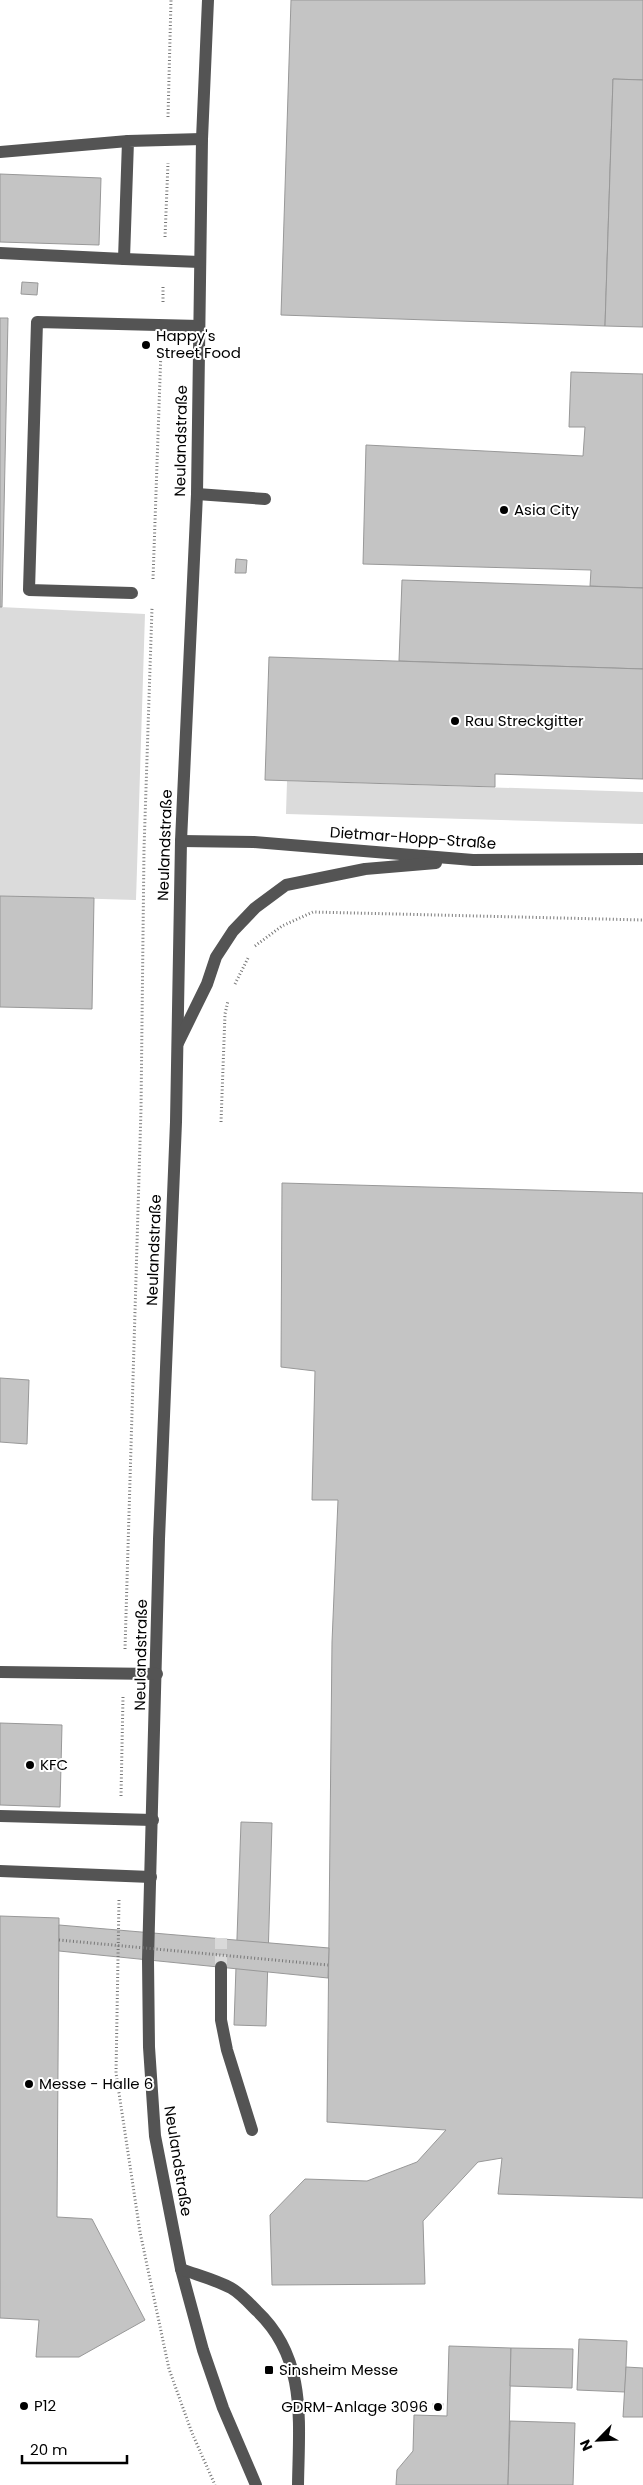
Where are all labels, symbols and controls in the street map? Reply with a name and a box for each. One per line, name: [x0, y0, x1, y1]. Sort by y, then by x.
place label: Happy's Street Food: [156, 325, 241, 363]
marker: Happy's Street Food: [140, 339, 152, 351]
street label: Neulandstraße: [169, 385, 192, 497]
place label: Asia City: [514, 499, 580, 520]
marker: Asia City: [498, 504, 510, 516]
place label: Rau Streckgitter: [465, 710, 584, 731]
marker: Rau Streckgitter: [449, 715, 461, 727]
street label: Neulandstraße: [152, 789, 177, 901]
street label: Dietmar-Hopp-Straße: [329, 821, 497, 854]
street label: Neulandstraße: [141, 1194, 166, 1306]
street label: Neulandstraße: [129, 1599, 152, 1711]
place label: KFC: [40, 1754, 68, 1775]
marker: KFC: [24, 1759, 36, 1771]
place label: Messe - Halle 6: [39, 2073, 153, 2094]
marker: Messe - Halle 6: [23, 2078, 35, 2090]
street label: Neulandstraße: [159, 2104, 198, 2218]
place label: Sinsheim Messe: [279, 2359, 398, 2380]
marker: Sinsheim Messe: [263, 2364, 275, 2376]
place label: P12: [34, 2395, 56, 2416]
place label: GDRM-Anlage 3096: [281, 2396, 428, 2417]
marker: P12: [18, 2400, 30, 2412]
marker: GDRM-Anlage 3096: [432, 2401, 444, 2413]
north arrow: [573, 2415, 623, 2465]
scale bar: [22, 2432, 128, 2464]
text: N: [575, 2436, 597, 2454]
text: 20 m: [30, 2439, 68, 2460]

